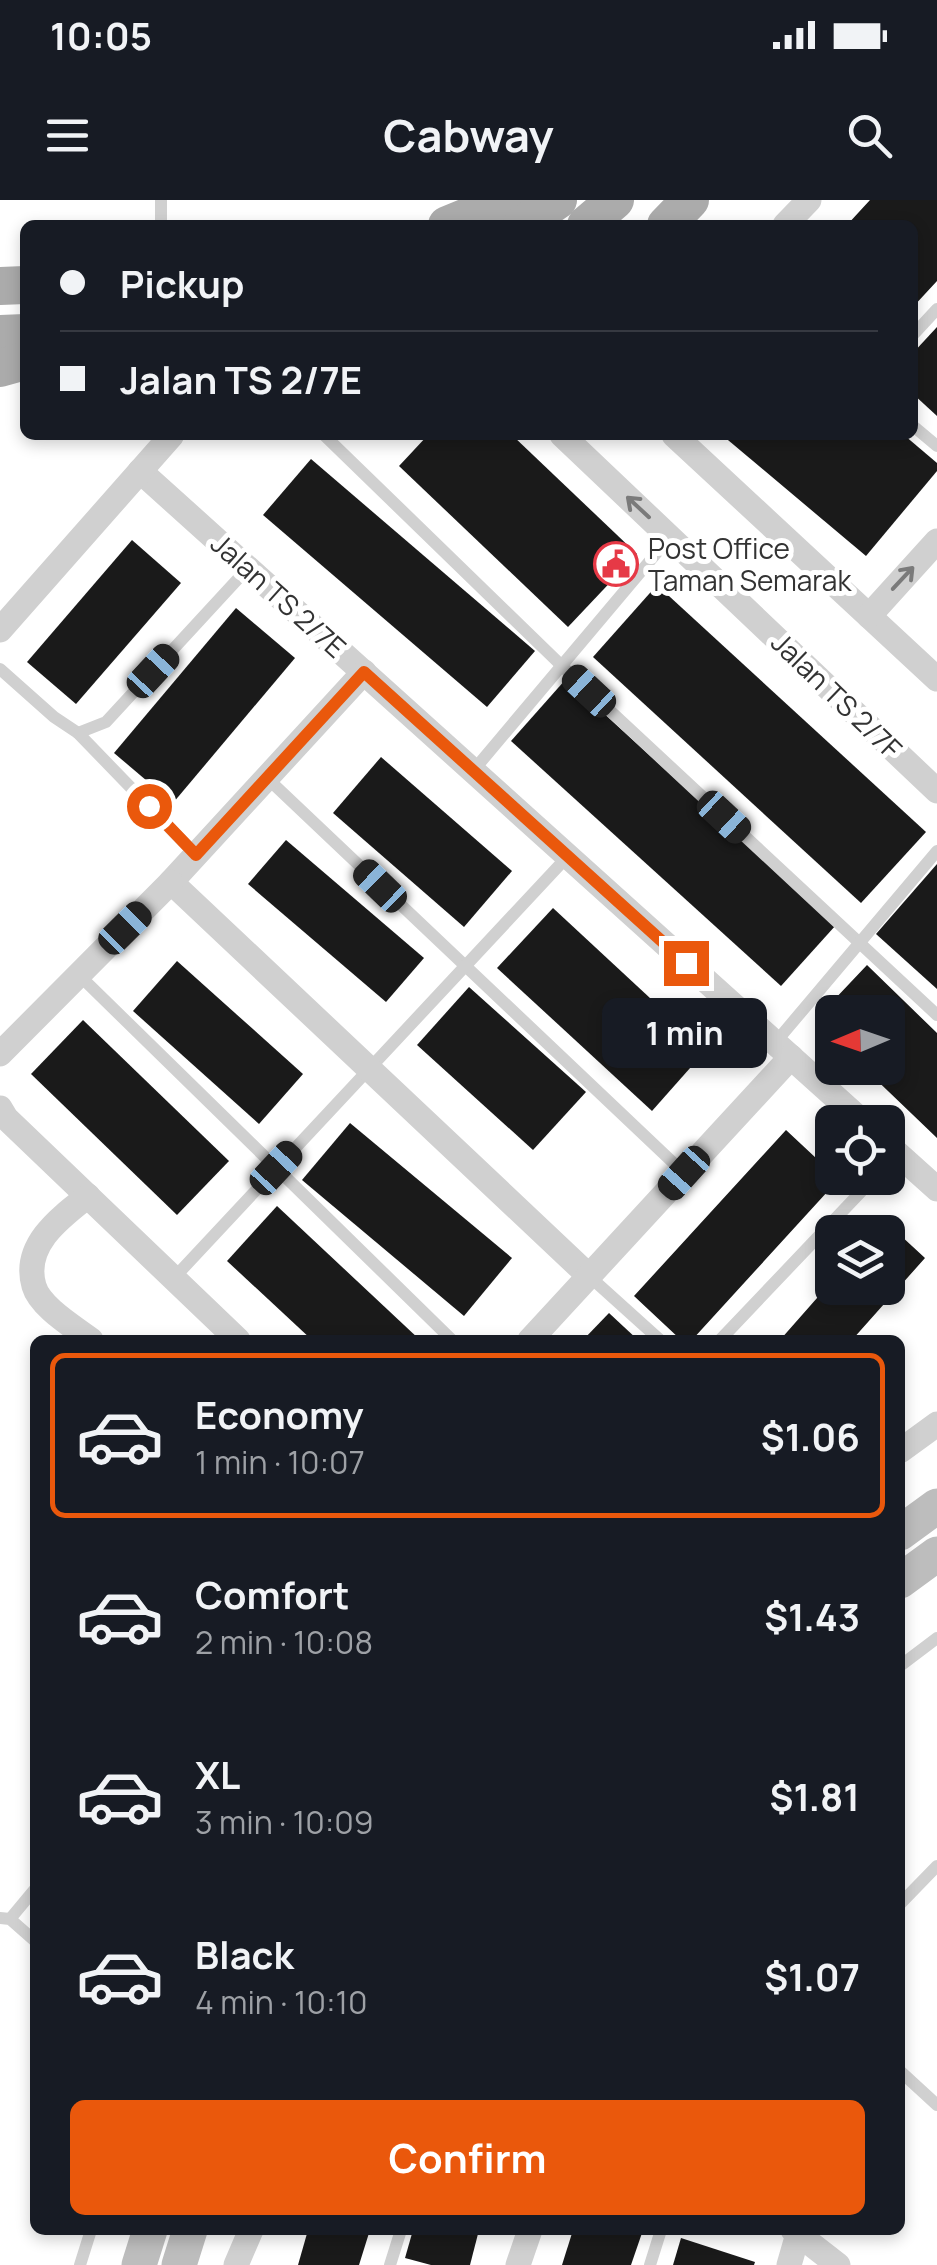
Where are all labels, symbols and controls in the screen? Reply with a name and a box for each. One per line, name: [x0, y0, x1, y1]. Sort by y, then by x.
text: 10:05: [50, 9, 152, 61]
text: Cabway: [383, 104, 554, 166]
icon: menu: [40, 108, 95, 163]
icon: search: [842, 108, 897, 163]
text: Pickup: [120, 257, 244, 309]
text: Jalan TS 2/7E: [120, 353, 362, 405]
one-way arrow: [626, 496, 651, 519]
street label: Jalan TS 2/7E: [203, 524, 355, 666]
place label: Post Office Taman Semarak: [648, 529, 852, 599]
public building icon: Post Office Taman Semarak: [593, 541, 639, 587]
one-way arrow: [891, 566, 914, 591]
street label: Jalan TS 2/7F: [764, 623, 910, 767]
car: [122, 639, 184, 703]
car: [557, 660, 621, 722]
route start: [127, 784, 172, 829]
car: [692, 786, 756, 848]
car: [348, 854, 412, 918]
car: [93, 896, 157, 960]
route end: [664, 941, 709, 986]
north arrow: [815, 995, 905, 1085]
map controls: [815, 995, 905, 1305]
callout: 1 min: [604, 998, 768, 1068]
text: 1 min: [645, 1011, 724, 1055]
button: locate: [815, 1105, 905, 1195]
car: [245, 1136, 307, 1200]
car: [653, 1141, 715, 1205]
button: layers: [815, 1215, 905, 1305]
text: Economy: [195, 1388, 364, 1440]
icon: car: [75, 1391, 165, 1481]
text: $1.06: [761, 1410, 860, 1462]
text: 1 min · 10:07: [195, 1440, 365, 1484]
text: Comfort: [195, 1568, 349, 1620]
icon: car: [75, 1571, 165, 1661]
text: $1.43: [764, 1590, 860, 1642]
text: 2 min · 10:08: [195, 1620, 373, 1664]
text: XL: [195, 1748, 240, 1800]
icon: car: [75, 1751, 165, 1841]
text: $1.81: [770, 1770, 860, 1822]
text: 3 min · 10:09: [195, 1800, 374, 1844]
text: Black: [195, 1928, 294, 1980]
icon: car: [75, 1931, 165, 2021]
text: $1.07: [764, 1950, 860, 2002]
text: 4 min · 10:10: [195, 1980, 368, 2024]
button: Confirm: [70, 2100, 865, 2215]

